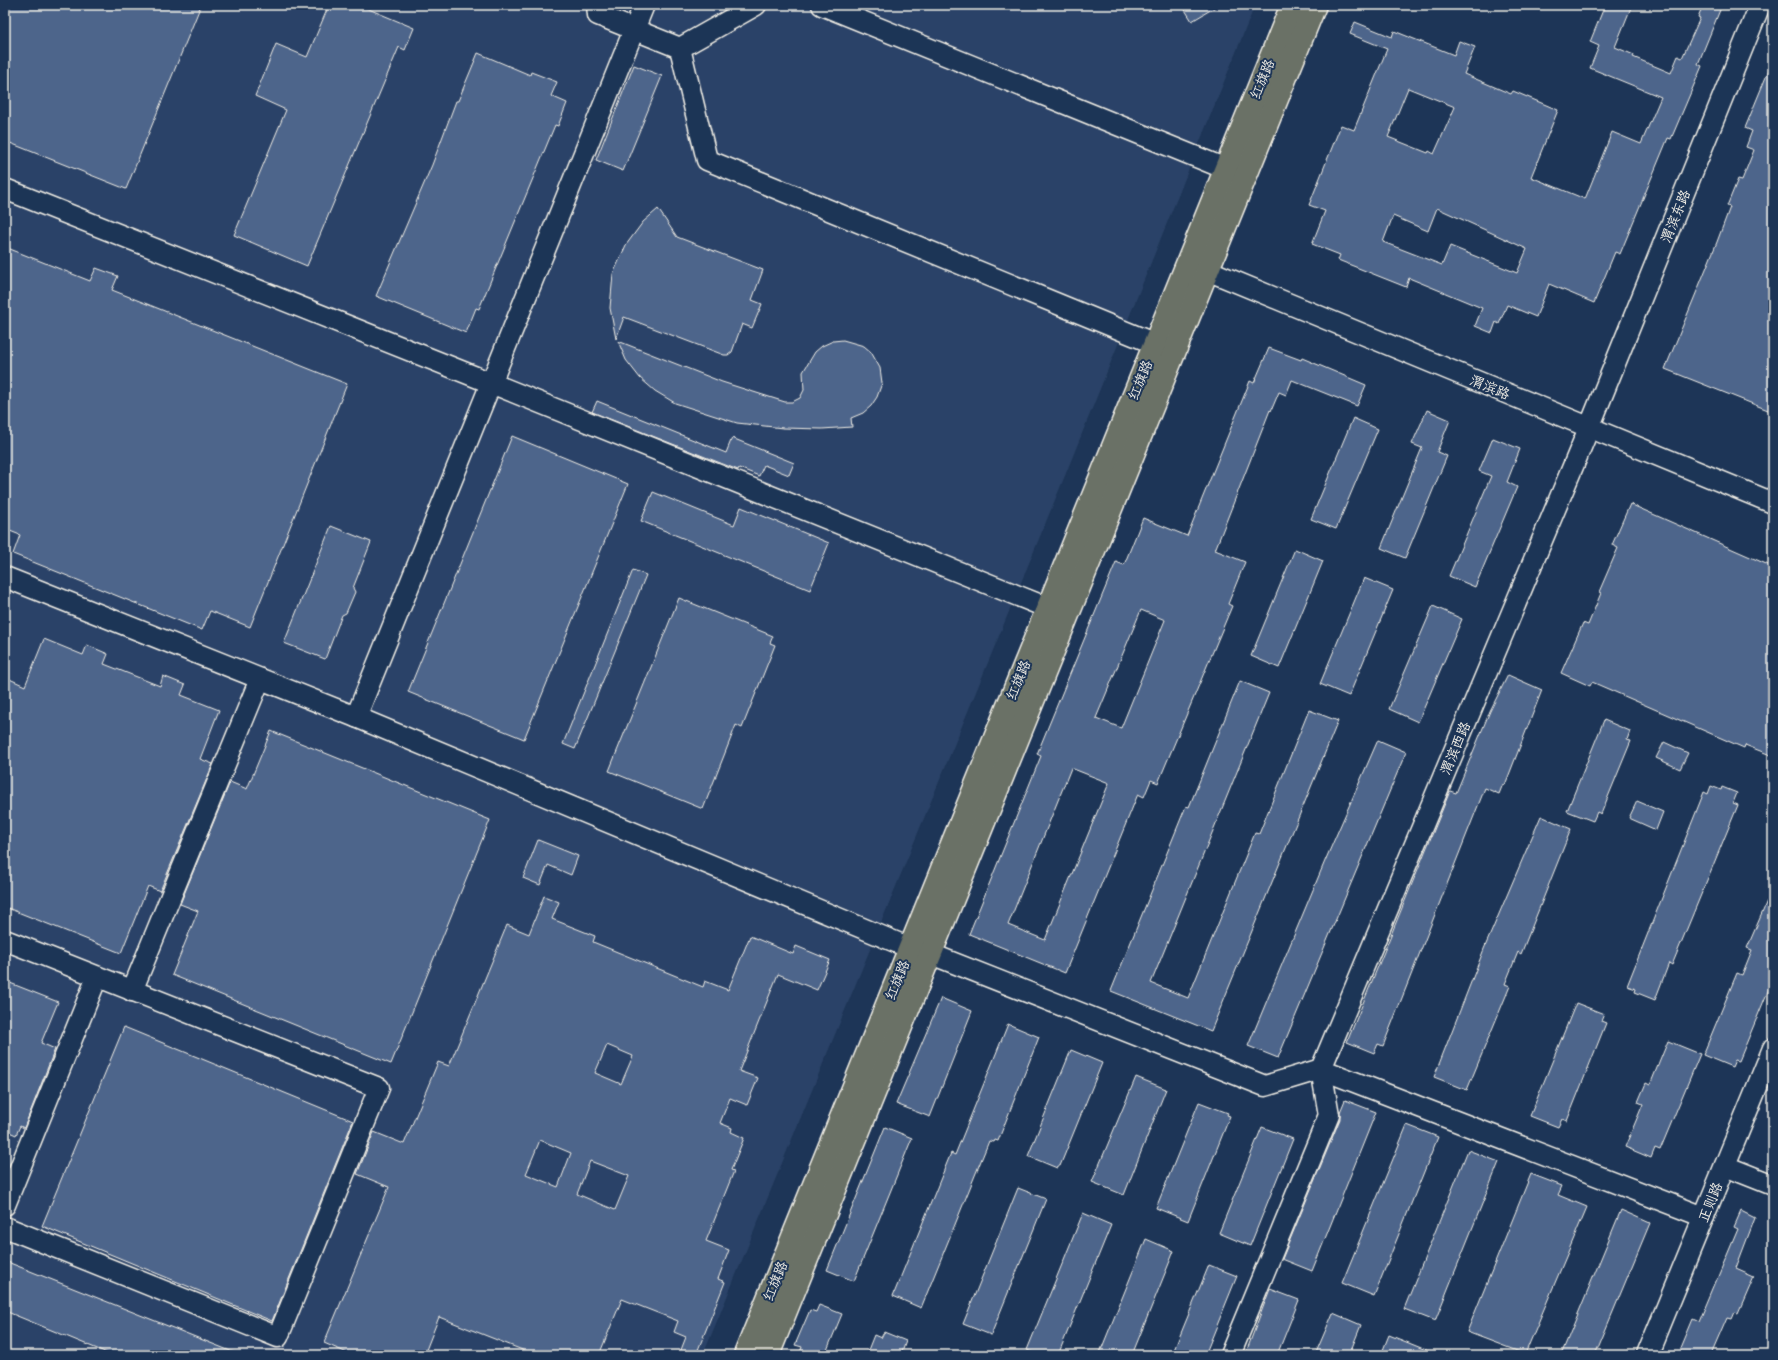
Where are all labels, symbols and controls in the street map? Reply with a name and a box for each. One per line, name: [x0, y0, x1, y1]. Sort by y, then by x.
street label: 红旗路: [1246, 56, 1278, 102]
street label: 渭滨东路: [1656, 187, 1694, 245]
street label: 红旗路: [1124, 357, 1156, 403]
street label: 渭滨路: [1467, 371, 1513, 403]
street label: 红旗路: [1002, 657, 1034, 703]
street label: 渭滨西路: [1436, 719, 1474, 777]
street label: 红旗路: [881, 957, 913, 1003]
street label: 正则路: [1694, 1179, 1726, 1225]
street label: 红旗路: [759, 1258, 791, 1304]

